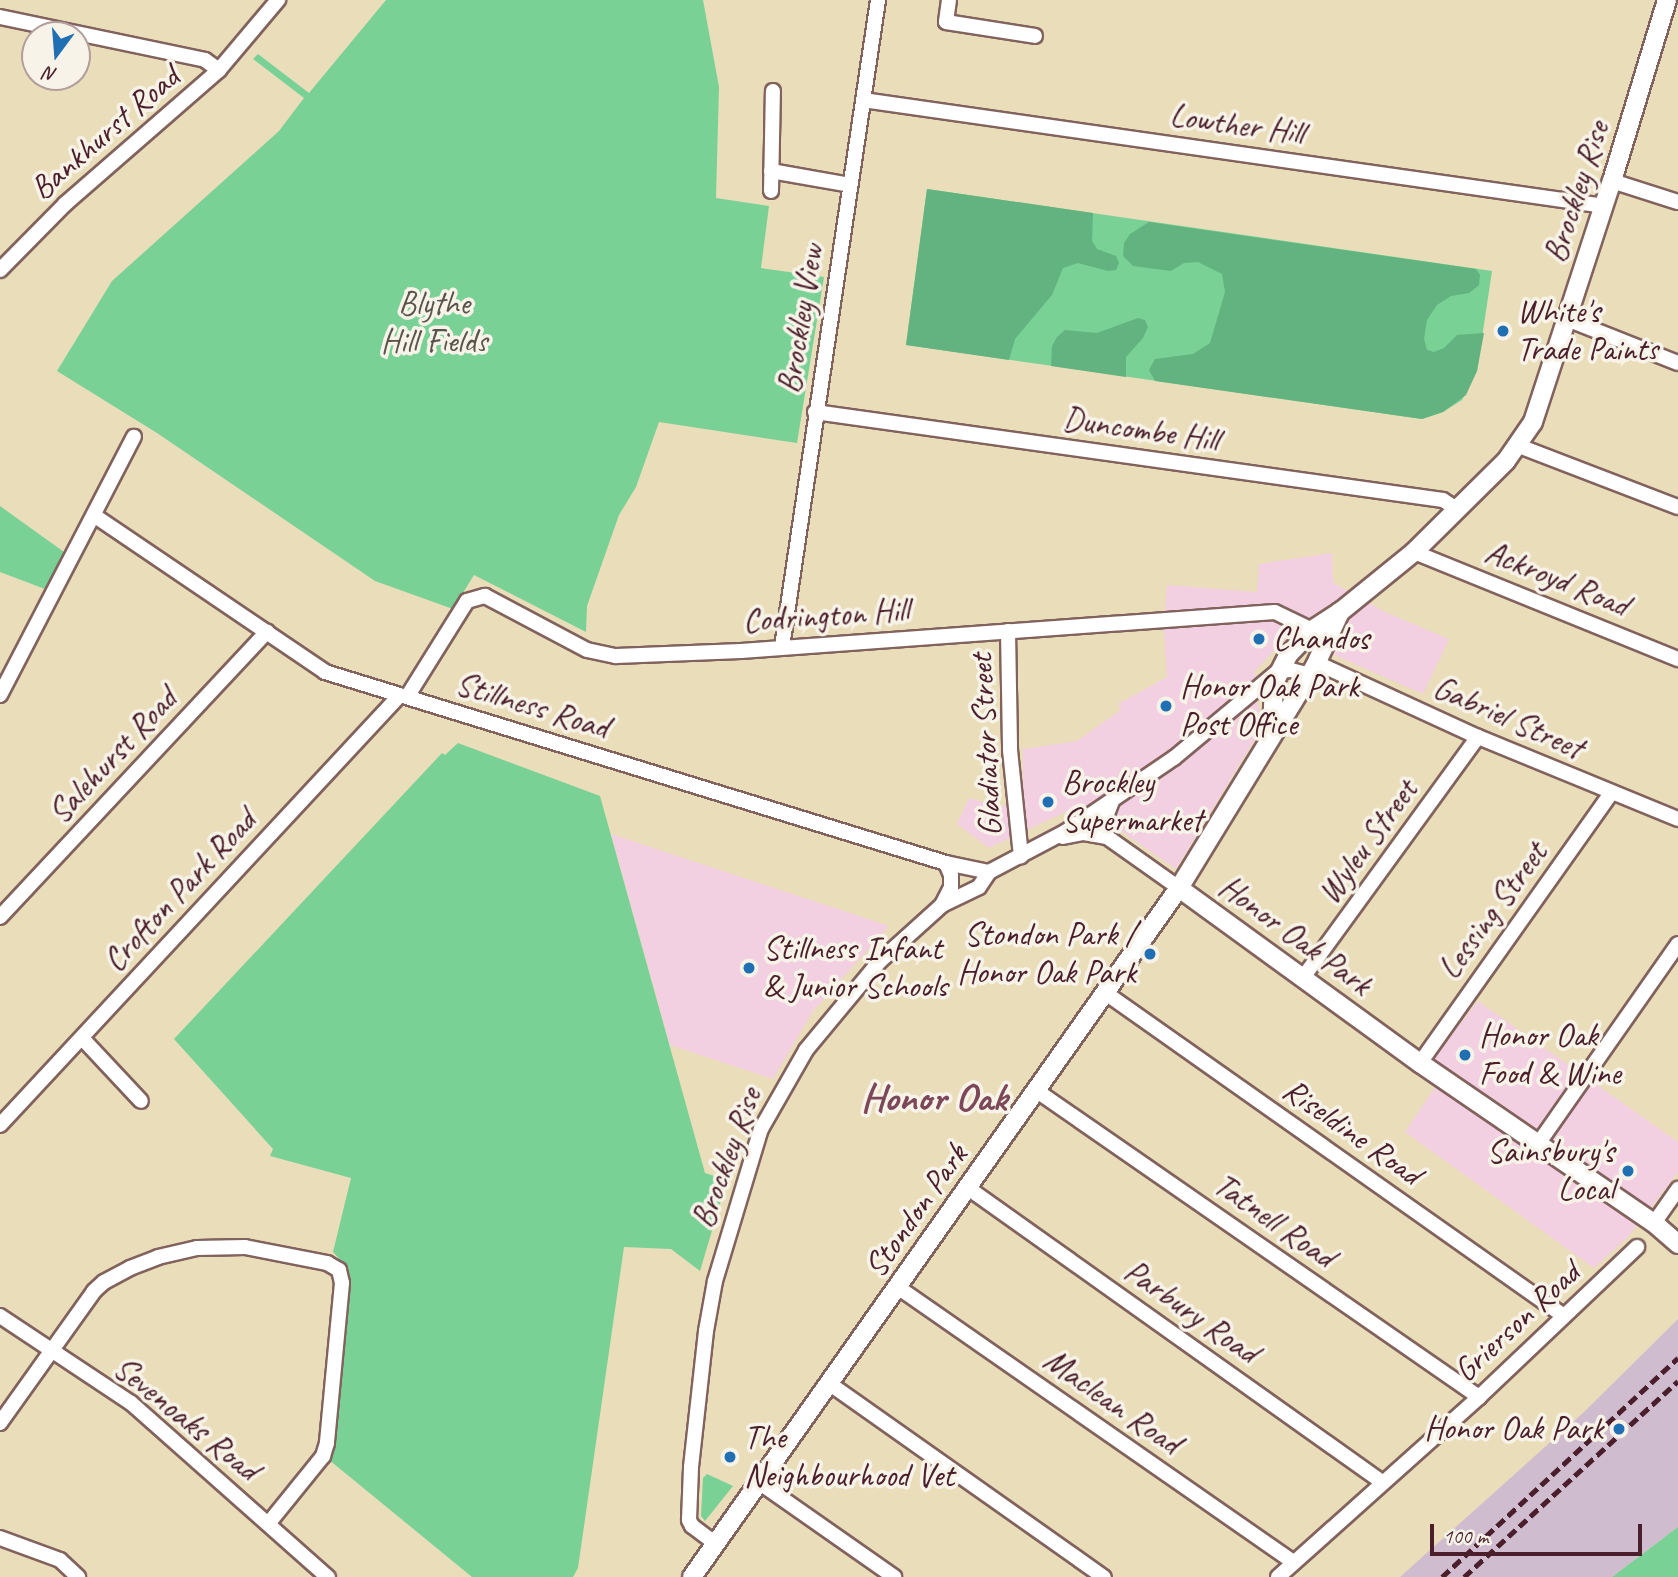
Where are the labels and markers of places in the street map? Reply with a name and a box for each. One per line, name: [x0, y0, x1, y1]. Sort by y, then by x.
place label: White's Trade Paints: [1517, 292, 1659, 370]
marker: White's Trade Paints: [1495, 323, 1511, 339]
place label: Chandos: [1273, 619, 1369, 659]
marker: Chandos: [1251, 631, 1267, 647]
place label: Honor Oak Park Post Office: [1180, 667, 1360, 745]
marker: Honor Oak Park Post Office: [1158, 698, 1174, 714]
place label: Brockley Supermarket: [1062, 763, 1202, 841]
marker: Brockley Supermarket: [1040, 794, 1056, 810]
place label: Stondon Park / Honor Oak Park: [956, 915, 1136, 993]
place label: Stillness Infant & Junior Schools: [763, 929, 946, 1007]
marker: Stondon Park / Honor Oak Park: [1142, 946, 1158, 962]
marker: Stillness Infant & Junior Schools: [741, 960, 757, 976]
place label: Honor Oak Food & Wine: [1479, 1016, 1621, 1094]
marker: Honor Oak Food & Wine: [1457, 1047, 1473, 1063]
place label: Sainsbury's Local: [1487, 1132, 1614, 1210]
marker: Sainsbury's Local: [1620, 1163, 1636, 1179]
place label: Honor Oak Park: [1423, 1409, 1603, 1449]
place label: The Neighbourhood Vet: [744, 1418, 954, 1496]
marker: Honor Oak Park: [1609, 1419, 1629, 1439]
marker: The Neighbourhood Vet: [722, 1449, 738, 1465]

